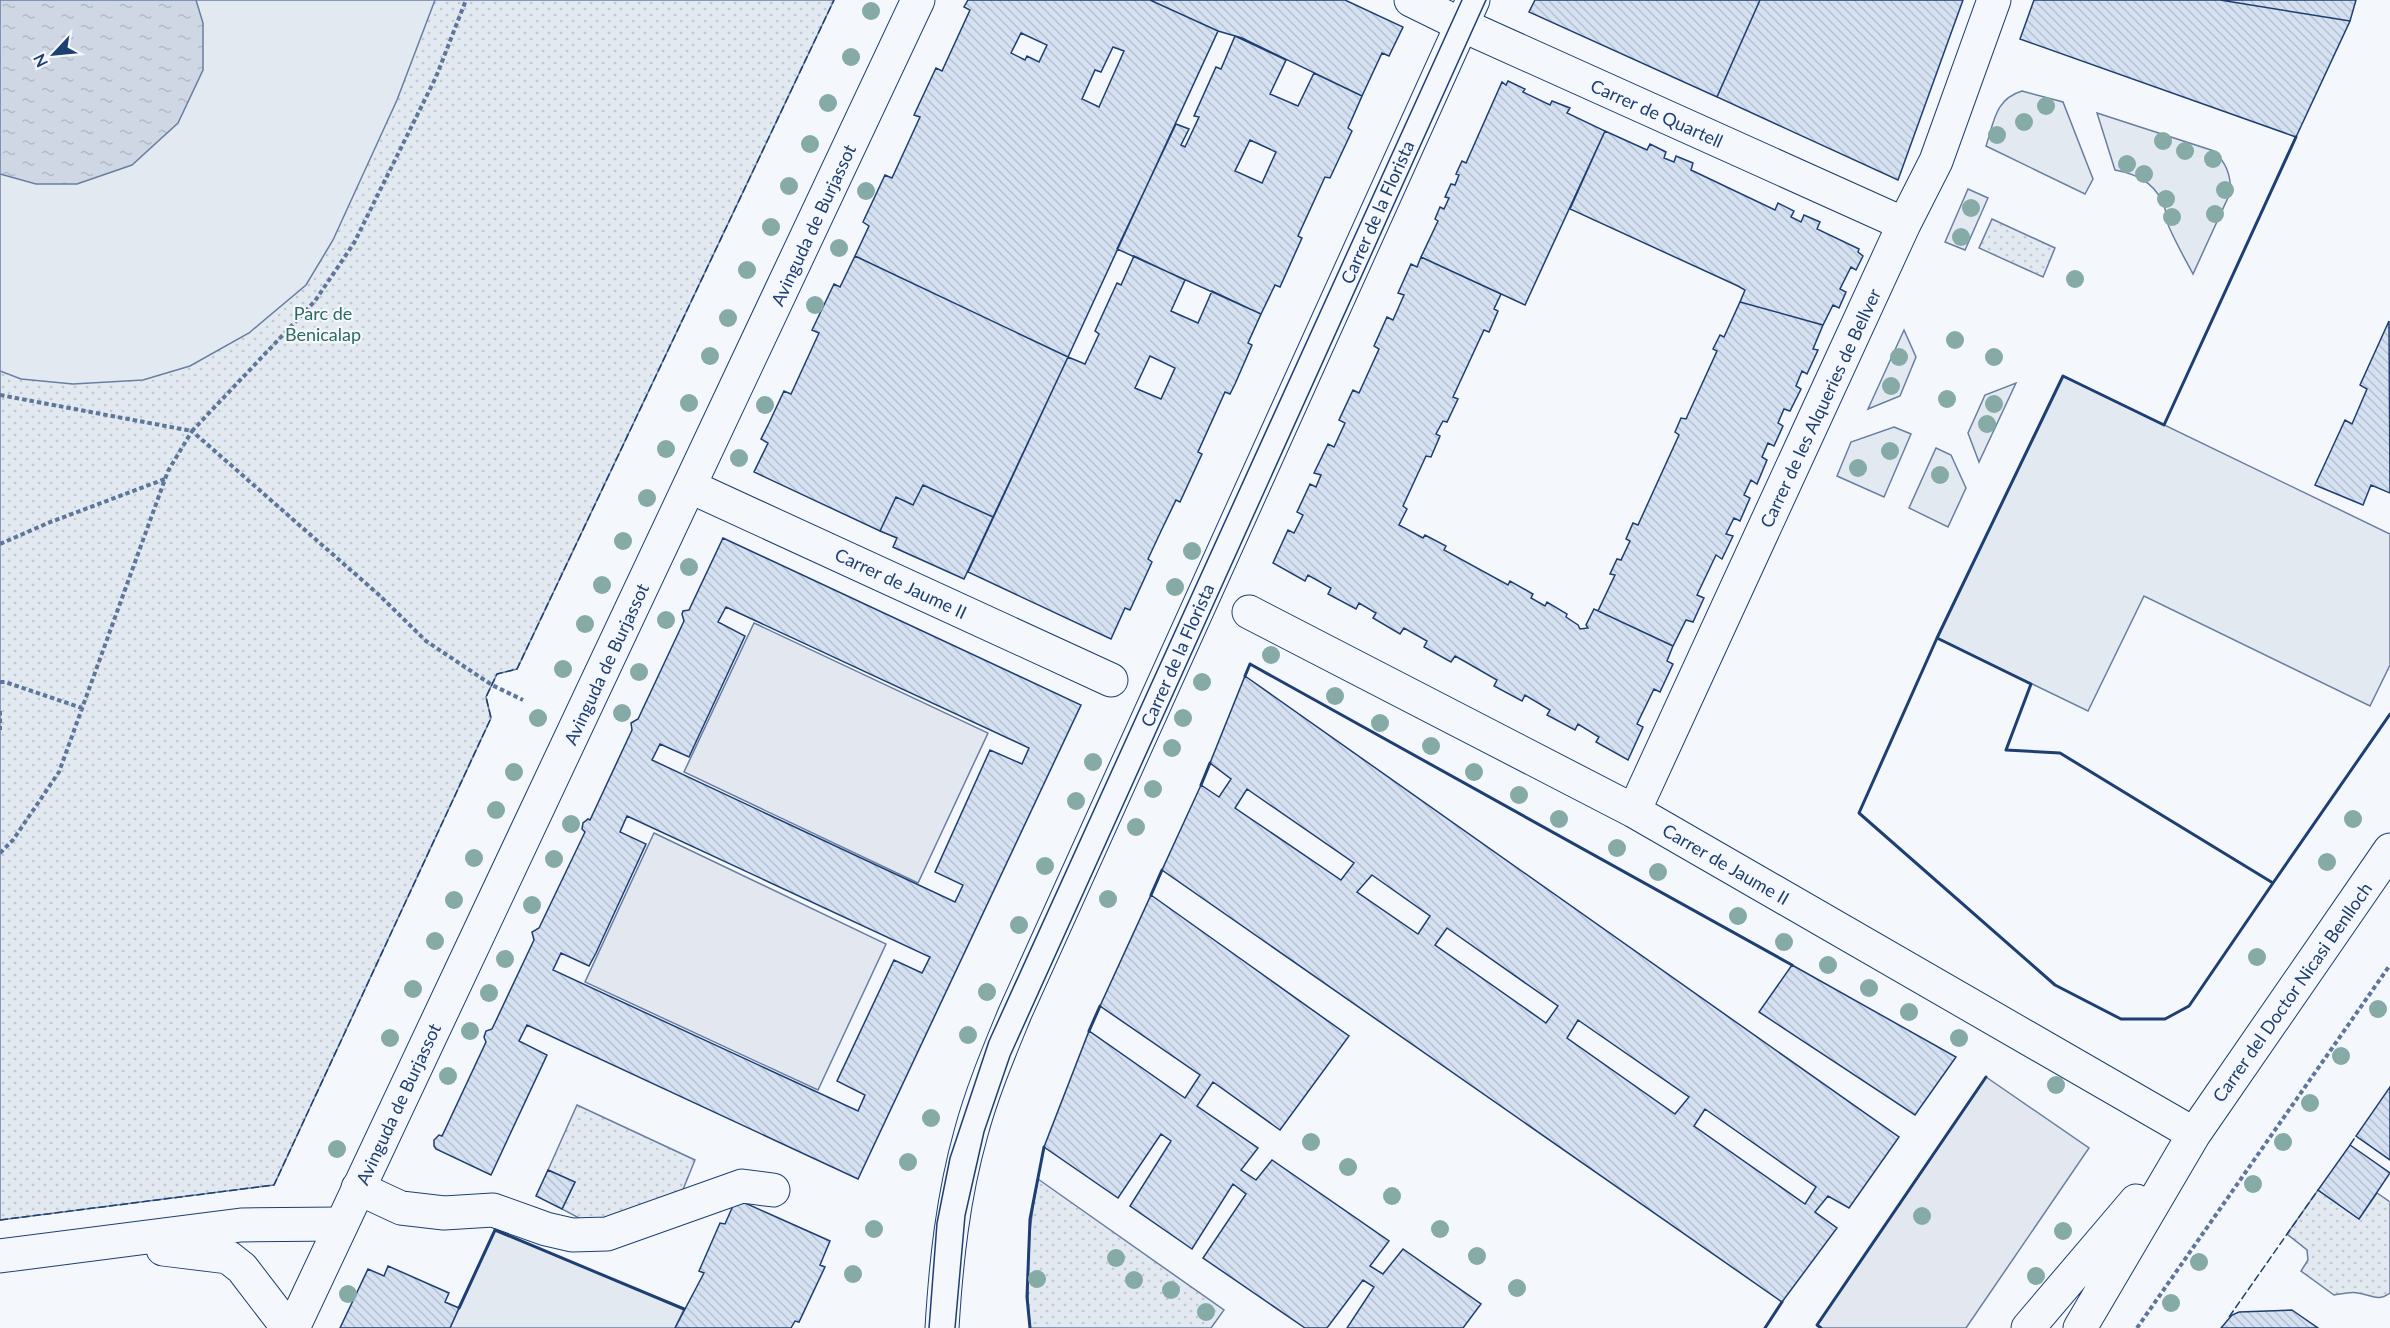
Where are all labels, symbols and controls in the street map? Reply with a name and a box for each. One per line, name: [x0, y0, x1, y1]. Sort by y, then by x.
north arrow: [24, 24, 84, 84]
text: N: [29, 51, 51, 70]
street label: Carrer de Quartell: [1587, 74, 1727, 152]
street label: Carrer de la Florista: [1336, 137, 1418, 287]
street label: Avinguda de Burjassot: [766, 140, 860, 309]
street label: Carrer de les Alqueries de Bellver: [1755, 285, 1885, 531]
park label: Parc de Benicalap: [285, 302, 361, 345]
street label: Carrer de Jaume II: [832, 543, 970, 623]
street label: Avinguda de Burjassot: [559, 579, 653, 748]
street label: Carrer de la Florista: [1136, 580, 1218, 730]
street label: Carrer de Jaume II: [1659, 819, 1793, 909]
street label: Carrer del Doctor Nicasi Benlloch: [2208, 878, 2376, 1106]
street label: Avinguda de Burjassot: [351, 1019, 445, 1188]

